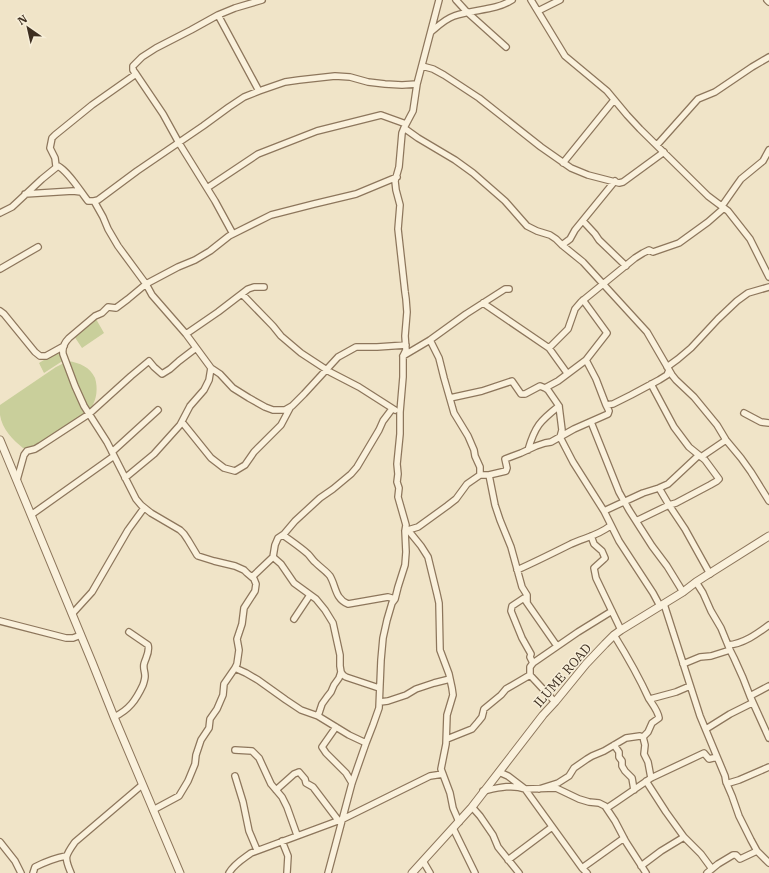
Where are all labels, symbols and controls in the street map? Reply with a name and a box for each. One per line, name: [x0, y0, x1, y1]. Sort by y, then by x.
north arrow: [8, 8, 48, 48]
text: N: [15, 11, 30, 28]
street label: ILUME ROAD: [530, 640, 595, 711]

